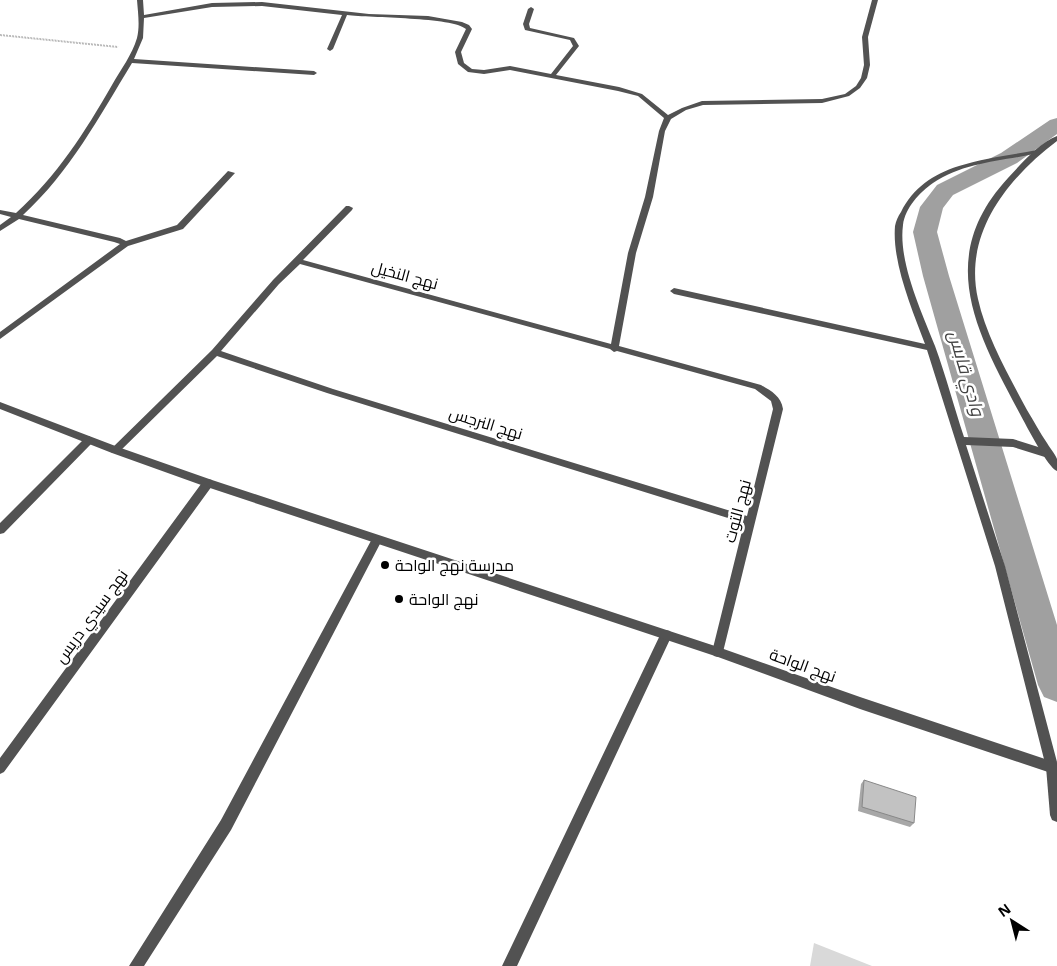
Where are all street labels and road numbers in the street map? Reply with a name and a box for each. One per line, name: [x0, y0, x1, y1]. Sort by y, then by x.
street label: نهج النخيل: [369, 256, 441, 295]
street label: نهج النرجس: [446, 401, 526, 446]
street label: نهج التوت: [718, 477, 757, 545]
street label: نهج سيدي دريس: [49, 564, 135, 669]
street label: نهج الواحة: [766, 643, 839, 688]

